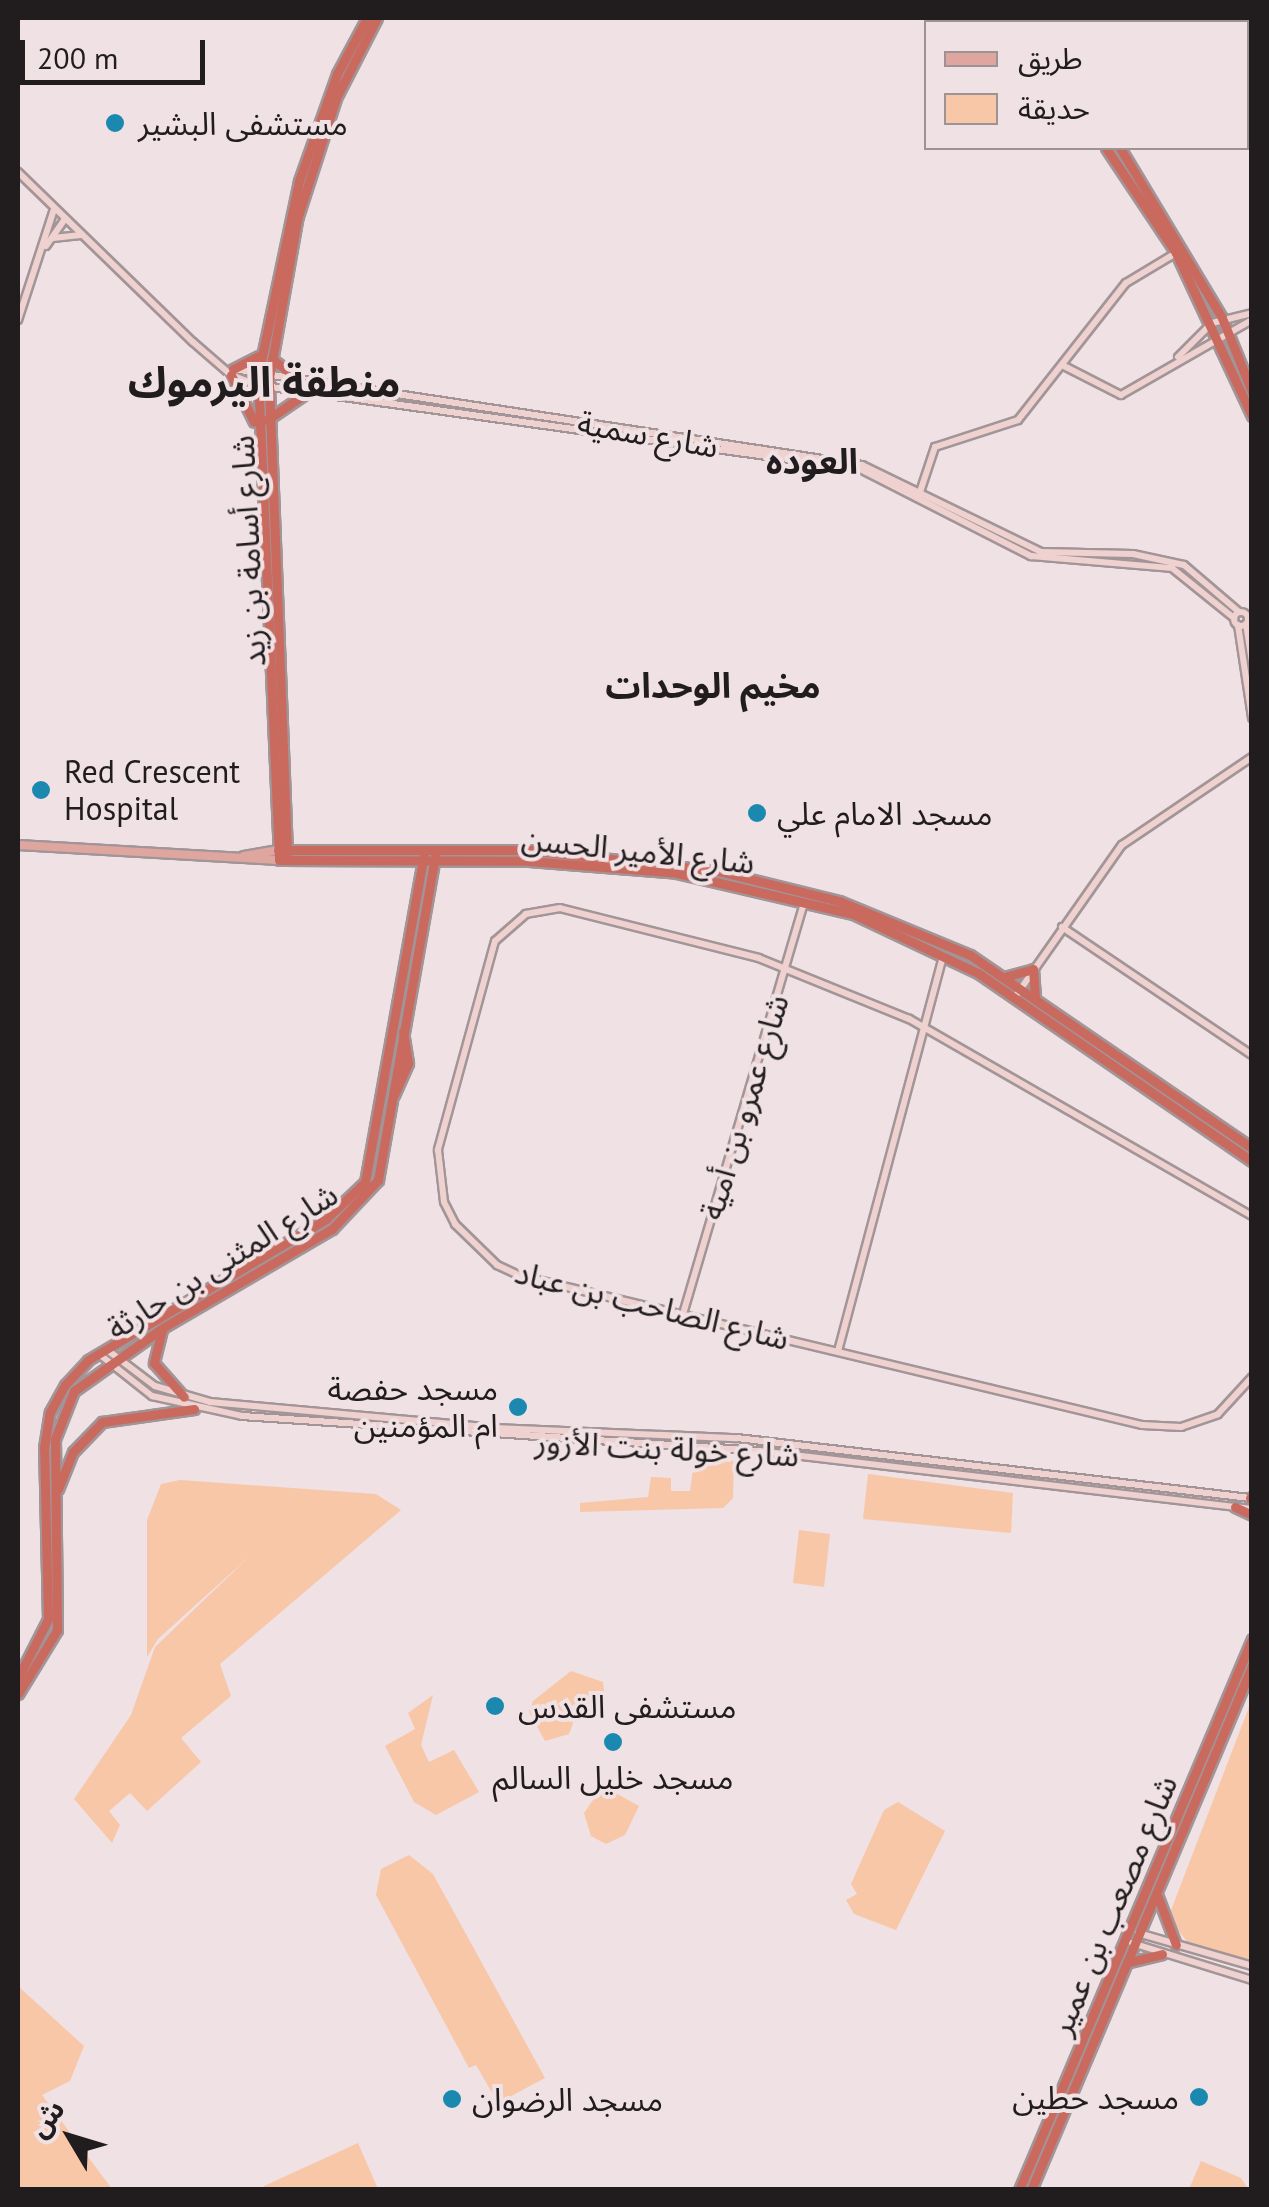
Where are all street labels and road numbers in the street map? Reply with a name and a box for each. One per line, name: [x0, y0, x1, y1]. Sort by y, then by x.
street label: شارع سمية: [575, 403, 721, 465]
street label: شارع أسامة بن زيد: [223, 434, 273, 668]
street label: شارع الأمير الحسن: [520, 819, 756, 881]
street label: شارع عمرو بن أمية: [692, 990, 796, 1224]
street label: شارع المثنى بن حارثة: [99, 1175, 345, 1347]
street label: شارع الصاحب بن عباد: [511, 1252, 793, 1358]
street label: شارع خولة بنت الأزور: [534, 1422, 800, 1474]
street label: شارع مصعب بن عمير: [1041, 1770, 1185, 2040]

